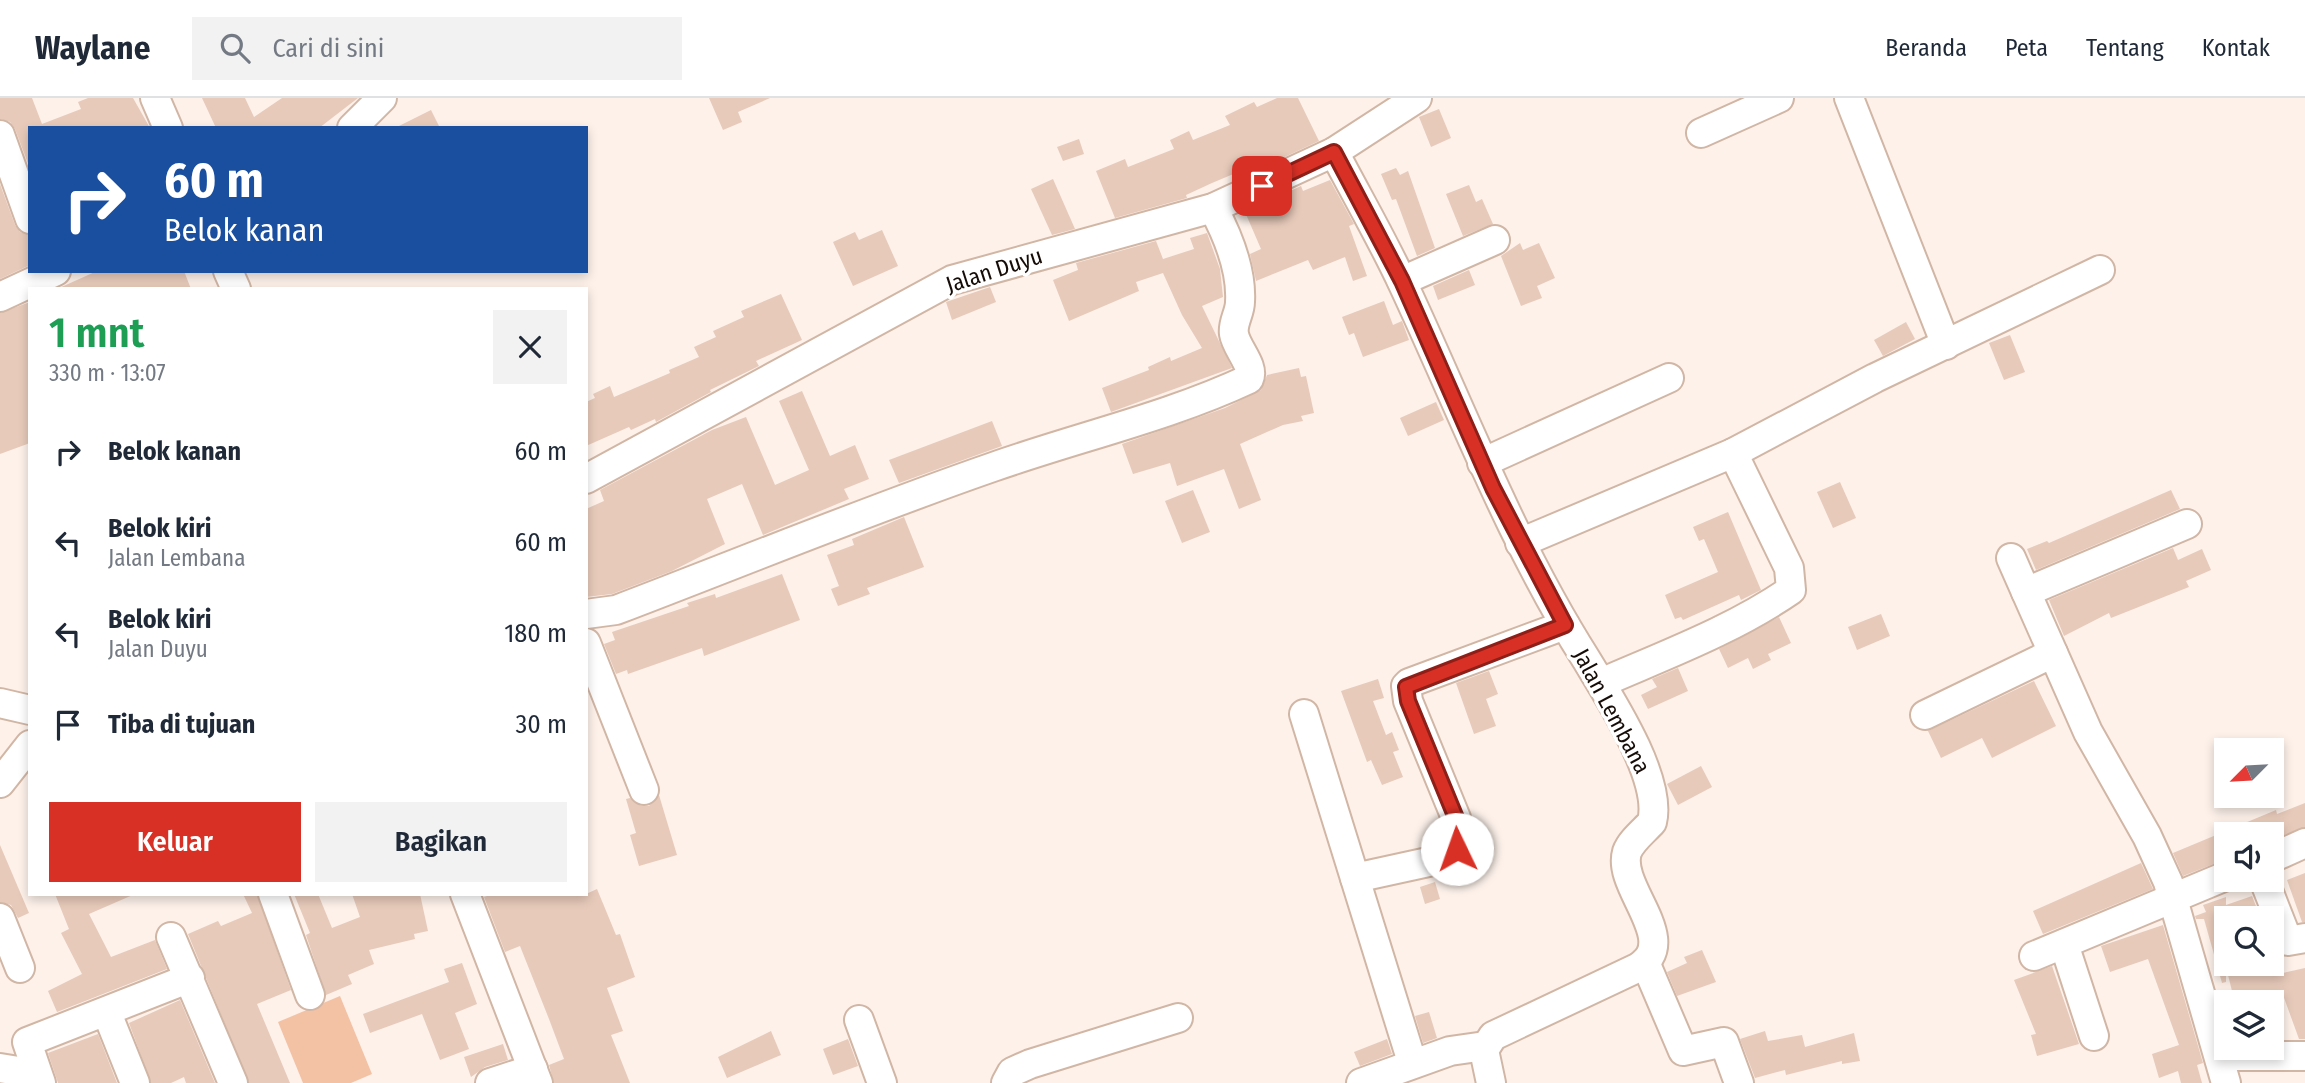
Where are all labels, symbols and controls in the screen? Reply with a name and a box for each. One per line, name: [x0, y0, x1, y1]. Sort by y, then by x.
search box: [192, 17, 682, 80]
text: Waylane: [35, 28, 150, 68]
icon: search: [216, 29, 254, 67]
text: Cari di sini: [272, 33, 384, 64]
text: Beranda: [1885, 34, 1967, 62]
text: Peta: [2005, 34, 2048, 62]
text: Tentang: [2086, 34, 2164, 62]
text: Kontak: [2202, 34, 2270, 62]
text: 60 m: [164, 151, 264, 210]
icon: right: [49, 154, 140, 245]
pin: [1232, 156, 1292, 216]
icon: arrive: [1243, 167, 1281, 205]
text: Belok kanan: [164, 211, 324, 249]
street label: Jalan Duyu: [942, 241, 1046, 299]
text: 1 mnt: [49, 308, 144, 358]
button: close: [493, 310, 567, 384]
text: 330 m · 13:07: [49, 359, 166, 387]
icon: right: [49, 433, 87, 471]
text: Belok kanan: [108, 436, 241, 467]
text: 60 m: [514, 436, 567, 467]
text: Belok kiri: [108, 513, 211, 544]
icon: left: [49, 524, 87, 562]
text: 60 m: [514, 527, 567, 558]
text: Jalan Lembana: [108, 544, 246, 572]
text: Belok kiri: [108, 604, 211, 635]
icon: left: [49, 615, 87, 653]
text: 180 m: [504, 618, 567, 649]
text: Jalan Duyu: [108, 635, 208, 663]
street label: Jalan Lembana: [1567, 644, 1657, 778]
icon: arrive: [49, 706, 87, 744]
text: Tiba di tujuan: [108, 709, 255, 740]
text: 30 m: [516, 709, 567, 740]
north arrow: [2214, 738, 2284, 808]
map controls: [2214, 738, 2284, 1060]
button: Keluar: [49, 802, 301, 882]
button: Bagikan: [315, 802, 567, 882]
position arrow: [1420, 812, 1494, 886]
button: sound: [2214, 822, 2284, 892]
button: search: [2214, 906, 2284, 976]
button: layers: [2214, 990, 2284, 1060]

